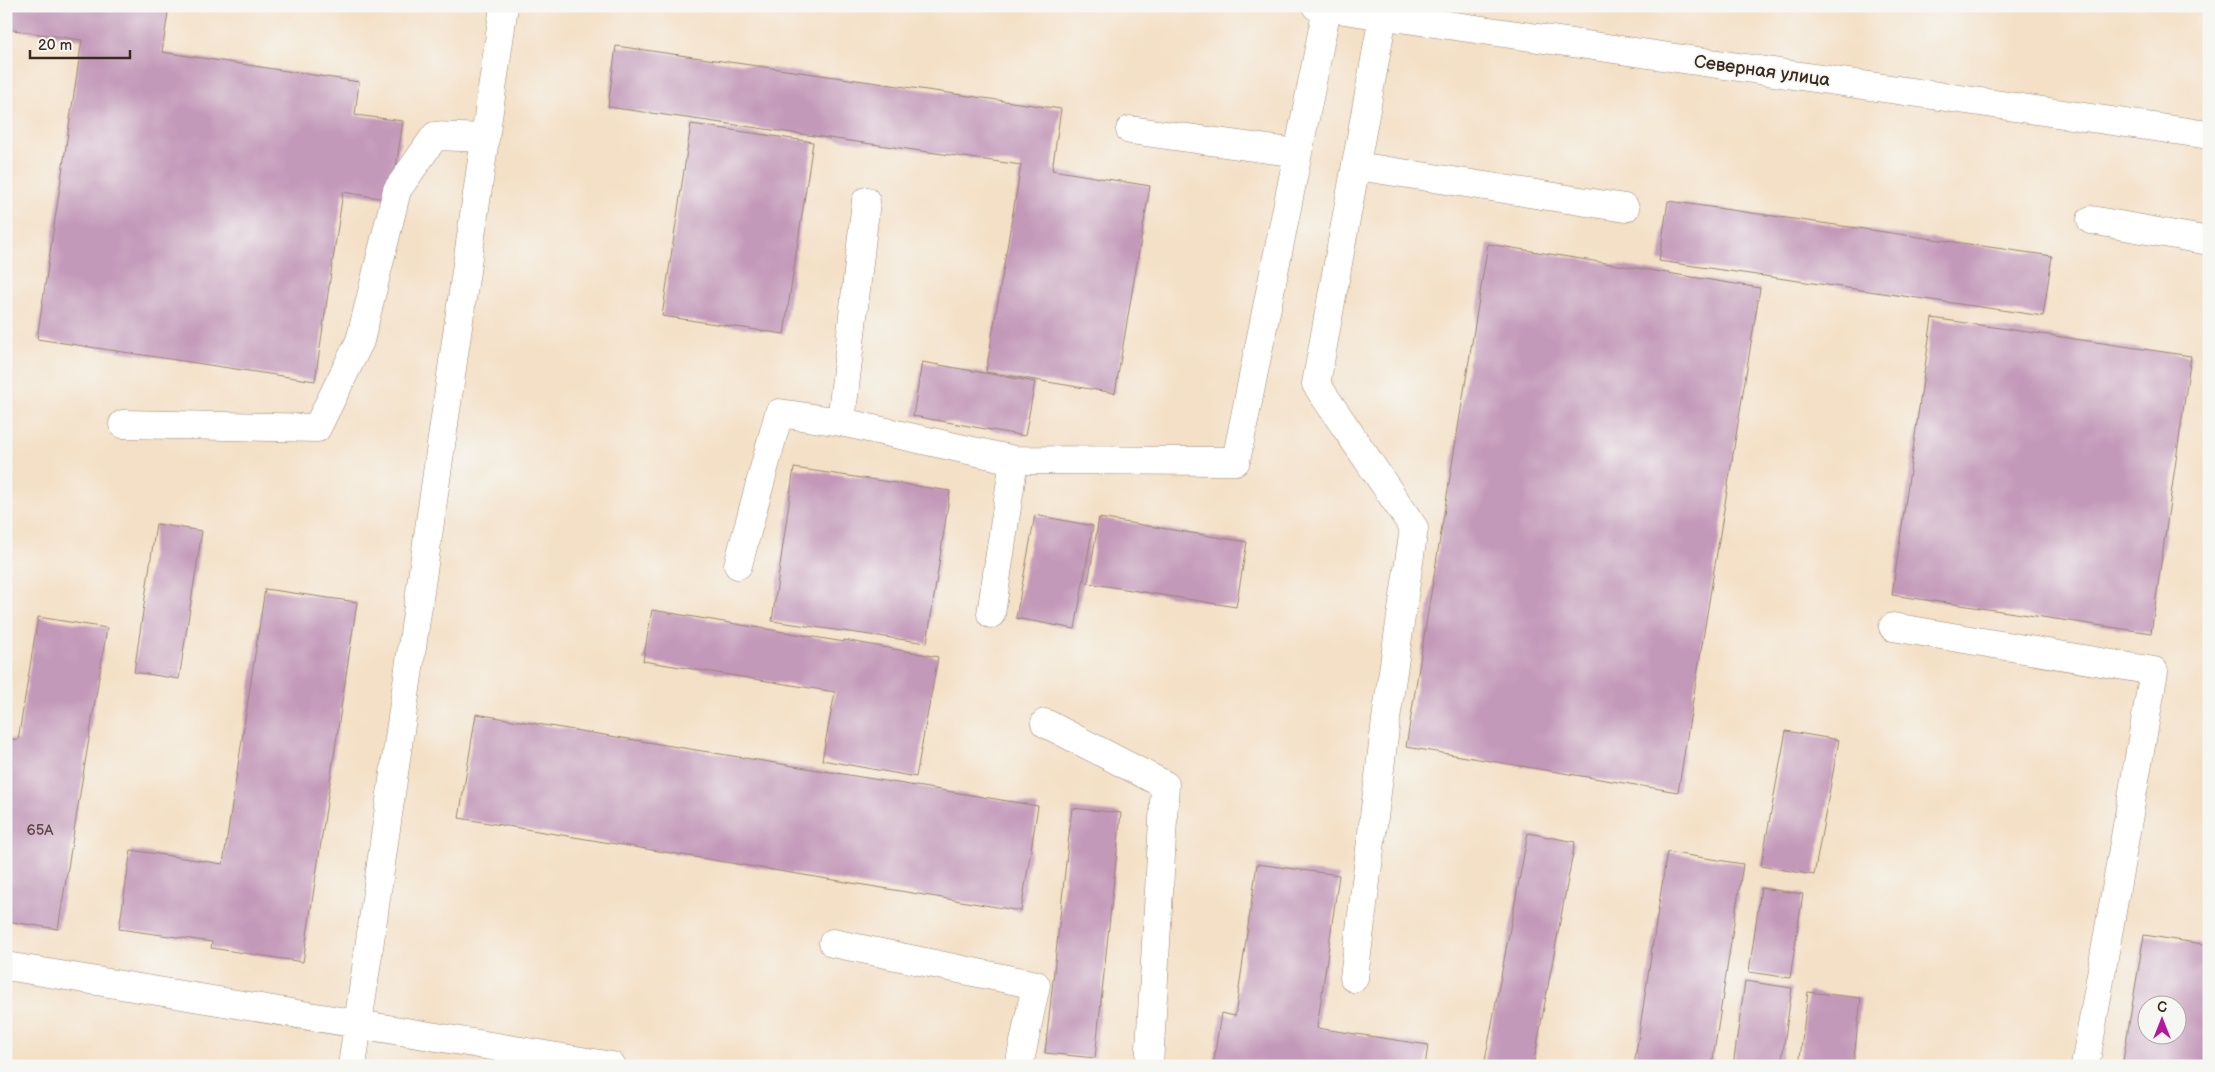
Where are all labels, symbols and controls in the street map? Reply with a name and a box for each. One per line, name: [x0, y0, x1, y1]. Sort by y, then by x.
scale bar: [30, 28, 130, 60]
text: 20 m: [38, 36, 72, 55]
street label: Северная улица: [1693, 51, 1832, 91]
house number: 65А: [27, 821, 54, 840]
north arrow: [2138, 994, 2188, 1044]
text: С: [2157, 999, 2167, 1016]

